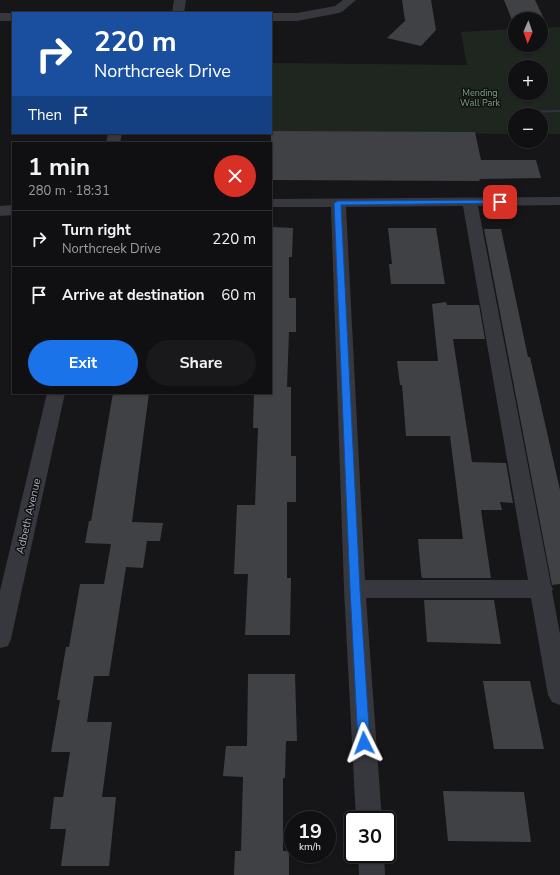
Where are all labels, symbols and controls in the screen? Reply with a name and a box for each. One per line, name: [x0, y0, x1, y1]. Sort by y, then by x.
north arrow: [508, 12, 548, 52]
map controls: [508, 12, 548, 148]
text: 220 m: [94, 23, 177, 61]
icon: right: [28, 28, 80, 80]
text: Northcreek Drive: [94, 59, 231, 83]
button: +: [508, 60, 548, 100]
park label: Mending Wall Park: [460, 87, 500, 109]
icon: arrive: [70, 104, 92, 126]
text: Then: [28, 105, 62, 125]
button: −: [508, 108, 548, 148]
text: 1 min: [28, 151, 90, 183]
button: close: [214, 155, 256, 197]
text: 280 m · 18:31: [28, 182, 110, 200]
pin: [483, 185, 517, 219]
icon: arrive: [489, 191, 511, 213]
text: Turn right: [62, 220, 131, 240]
icon: right: [28, 228, 50, 250]
text: 220 m: [212, 229, 256, 249]
text: Northcreek Drive: [62, 240, 161, 258]
icon: arrive: [28, 284, 50, 306]
text: Arrive at destination: [62, 285, 205, 305]
text: 60 m: [221, 285, 256, 305]
button: Exit: [28, 340, 138, 386]
button: Share: [146, 340, 256, 386]
street label: Adbeth Avenue: [13, 477, 44, 555]
position arrow: [343, 722, 385, 764]
speed limit sign: 30: [344, 811, 396, 863]
text: 19: [298, 818, 322, 845]
text: km/h: [299, 840, 321, 854]

